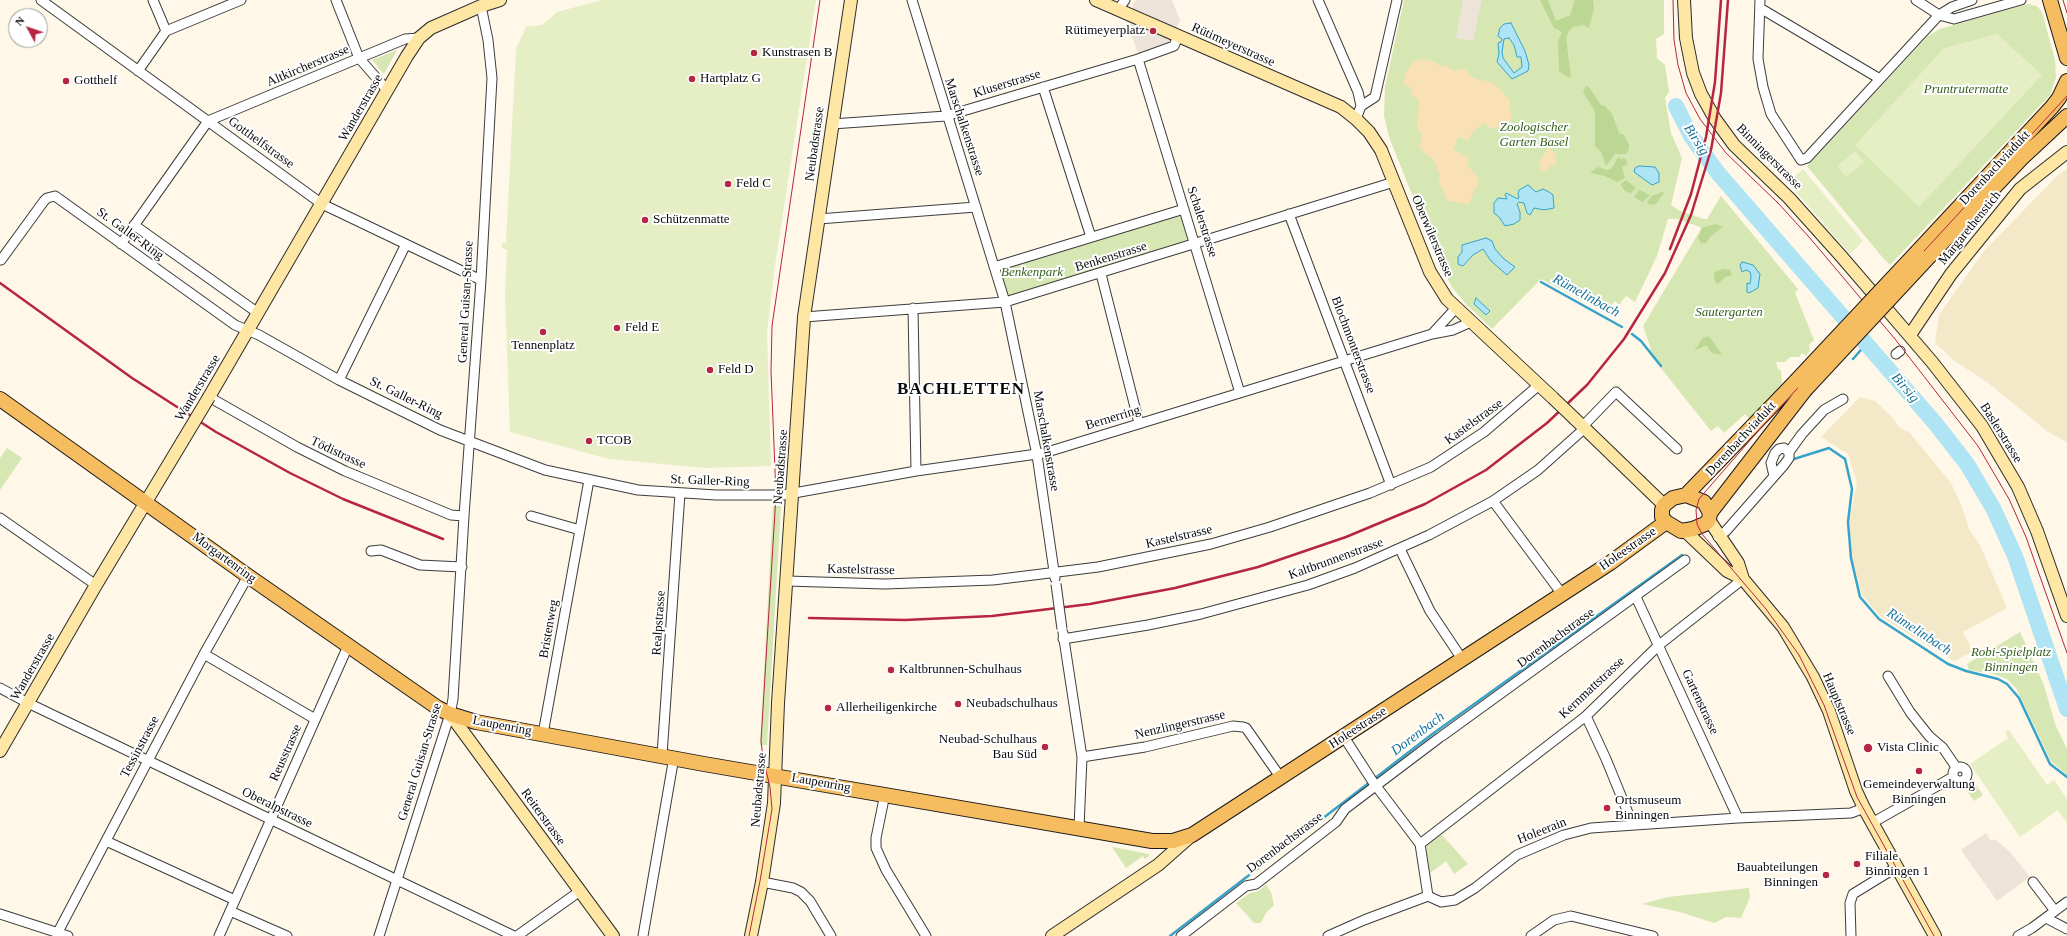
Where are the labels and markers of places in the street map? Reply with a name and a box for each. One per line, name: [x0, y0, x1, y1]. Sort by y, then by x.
place label: Rütimeyerplatz: [1065, 23, 1145, 39]
marker: Rütimeyerplatz: [1148, 26, 1158, 36]
place label: Kunstrasen B: [762, 45, 832, 61]
marker: Kunstrasen B: [749, 48, 759, 58]
place label: Hartplatz G: [700, 71, 761, 87]
place label: Gotthelf: [74, 73, 117, 89]
marker: Hartplatz G: [687, 74, 697, 84]
marker: Gotthelf: [61, 76, 71, 86]
place label: Feld C: [736, 176, 771, 192]
marker: Feld C: [723, 179, 733, 189]
place label: Schützenmatte: [653, 212, 730, 228]
marker: Schützenmatte: [640, 215, 650, 225]
place label: Feld E: [625, 320, 659, 336]
marker: Feld E: [612, 323, 622, 333]
marker: Tennenplatz: [538, 327, 548, 337]
place label: Tennenplatz: [511, 338, 575, 354]
place label: Feld D: [718, 362, 754, 378]
marker: Feld D: [705, 365, 715, 375]
place label: TCOB: [597, 433, 632, 449]
marker: TCOB: [584, 436, 594, 446]
place label: Kaltbrunnen-Schulhaus: [899, 662, 1022, 678]
marker: Kaltbrunnen-Schulhaus: [886, 665, 896, 675]
place label: Neubadschulhaus: [966, 696, 1058, 712]
marker: Neubadschulhaus: [953, 699, 963, 709]
place label: Allerheiligenkirche: [836, 700, 937, 716]
marker: Allerheiligenkirche: [823, 703, 833, 713]
place label: Neubad-Schulhaus Bau Süd: [939, 732, 1037, 763]
place label: Vista Clinic: [1877, 740, 1939, 756]
marker: Neubad-Schulhaus Bau Süd: [1040, 742, 1050, 752]
marker: Vista Clinic: [1862, 742, 1874, 754]
marker: Gemeindeverwaltung Binningen: [1914, 766, 1924, 776]
place label: Gemeindeverwaltung Binningen: [1863, 777, 1975, 808]
place label: Ortsmuseum Binningen: [1615, 793, 1681, 824]
marker: Ortsmuseum Binningen: [1602, 803, 1612, 813]
place label: Filiale Binningen 1: [1865, 849, 1929, 880]
marker: Filiale Binningen 1: [1852, 859, 1862, 869]
place label: Bauabteilungen Binningen: [1736, 860, 1818, 891]
marker: Bauabteilungen Binningen: [1821, 870, 1831, 880]

